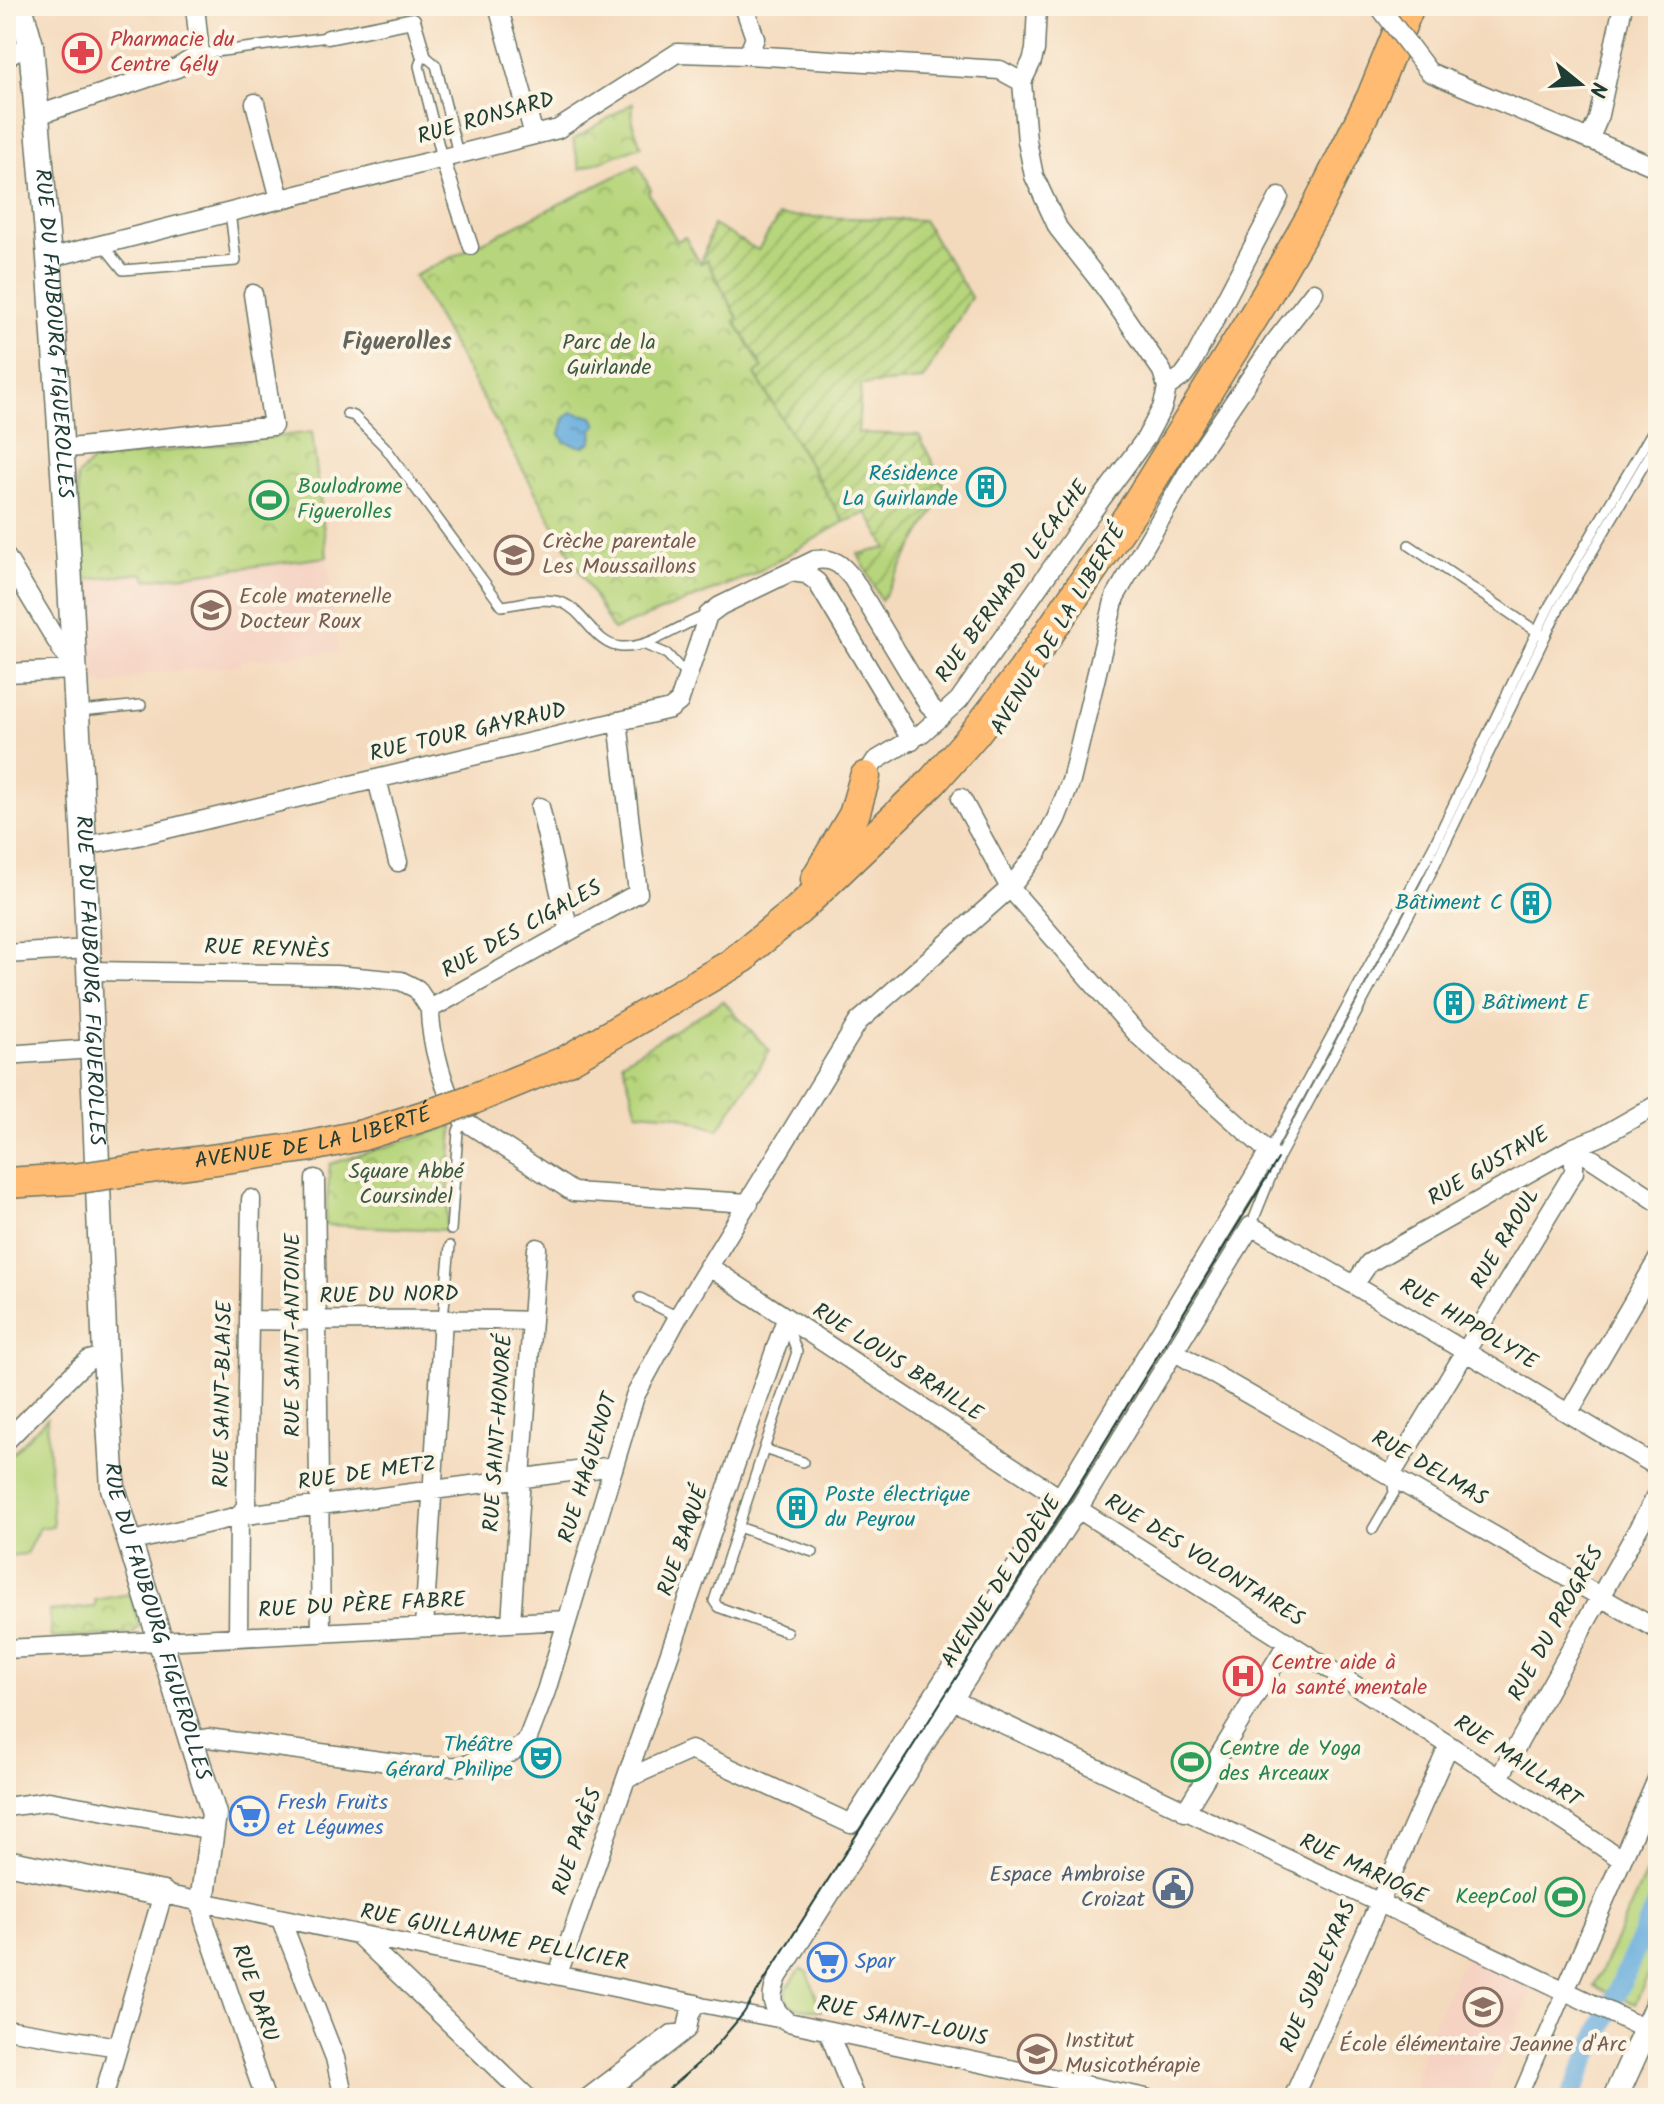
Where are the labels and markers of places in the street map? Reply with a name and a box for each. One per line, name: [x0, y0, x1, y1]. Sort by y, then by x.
place label: Pharmacie du Centre Gély: [110, 23, 235, 83]
pharmacy icon: Pharmacie du Centre Gély: [61, 32, 103, 74]
place label: Résidence La Guirlande: [842, 457, 958, 517]
building icon: Résidence La Guirlande: [965, 466, 1007, 508]
place label: Boulodrome Figuerolles: [297, 470, 403, 530]
sports icon: Boulodrome Figuerolles: [248, 479, 290, 521]
place label: Crèche parentale Les Moussaillons: [542, 525, 697, 585]
school or university icon: Crèche parentale Les Moussaillons: [493, 534, 535, 576]
place label: Ecole maternelle Docteur Roux: [239, 580, 392, 640]
school or university icon: Ecole maternelle Docteur Roux: [190, 589, 232, 631]
building icon: Bâtiment C: [1510, 882, 1552, 924]
place label: Bâtiment C: [1395, 886, 1503, 921]
building icon: Bâtiment E: [1433, 982, 1475, 1024]
place label: Bâtiment E: [1482, 986, 1591, 1021]
place label: Poste électrique du Peyrou: [825, 1478, 970, 1538]
building icon: Poste électrique du Peyrou: [776, 1487, 818, 1529]
place label: Centre aide à la santé mentale: [1271, 1646, 1427, 1706]
hospital icon: Centre aide à la santé mentale: [1222, 1655, 1264, 1697]
place label: Théâtre Gérard Philipe: [385, 1728, 513, 1788]
place label: Centre de Yoga des Arceaux: [1219, 1732, 1361, 1792]
theatre icon: Théâtre Gérard Philipe: [520, 1737, 562, 1779]
sports icon: Centre de Yoga des Arceaux: [1170, 1741, 1212, 1783]
place label: Fresh Fruits et Légumes: [277, 1786, 389, 1846]
supermarket icon: Fresh Fruits et Légumes: [228, 1795, 270, 1837]
place label: Espace Ambroise Croizat: [989, 1858, 1145, 1918]
public building icon: Espace Ambroise Croizat: [1152, 1867, 1194, 1909]
sports icon: KeepCool: [1544, 1876, 1586, 1918]
place label: KeepCool: [1455, 1880, 1538, 1915]
supermarket icon: Spar: [806, 1941, 848, 1983]
place label: Spar: [855, 1945, 897, 1980]
school or university icon: École élémentaire Jeanne d'Arc: [1462, 1986, 1504, 2028]
place label: Institut Musicothérapie: [1065, 2024, 1201, 2084]
place label: École élémentaire Jeanne d'Arc: [1339, 2028, 1627, 2063]
school or university icon: Institut Musicothérapie: [1016, 2033, 1058, 2075]

